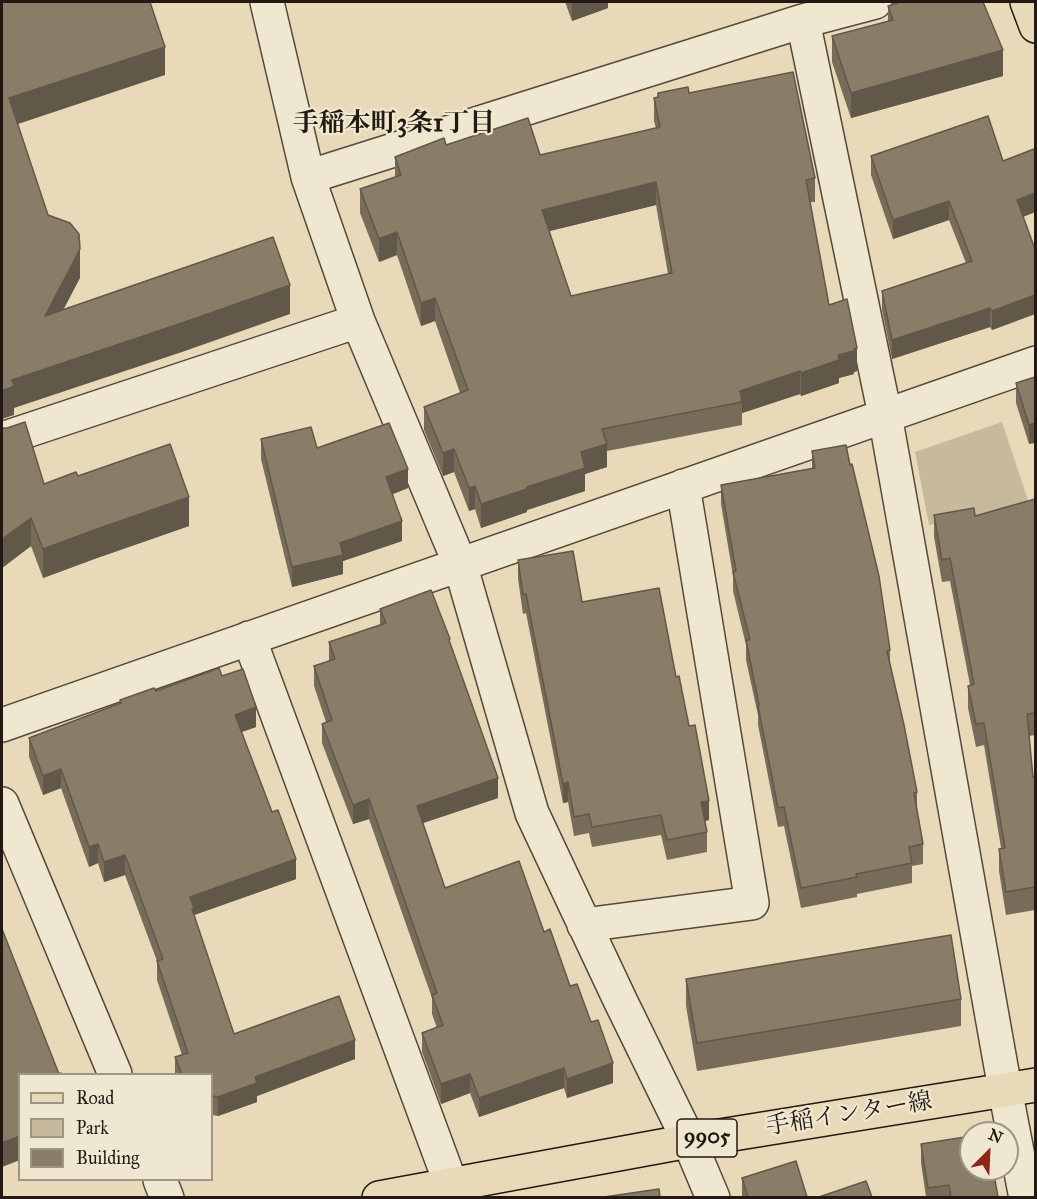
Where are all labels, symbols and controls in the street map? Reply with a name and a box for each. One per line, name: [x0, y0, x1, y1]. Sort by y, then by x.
district label: 手稲本町3条1丁目: [293, 109, 495, 141]
legend: [18, 1073, 213, 1181]
text: Road: [76, 1087, 114, 1109]
street label: 手稲インター線: [764, 1088, 934, 1142]
text: Park: [76, 1117, 109, 1139]
road number: 9905: [677, 1119, 737, 1157]
north arrow: [959, 1121, 1019, 1181]
text: N: [986, 1124, 1006, 1147]
text: Building: [76, 1147, 139, 1169]

